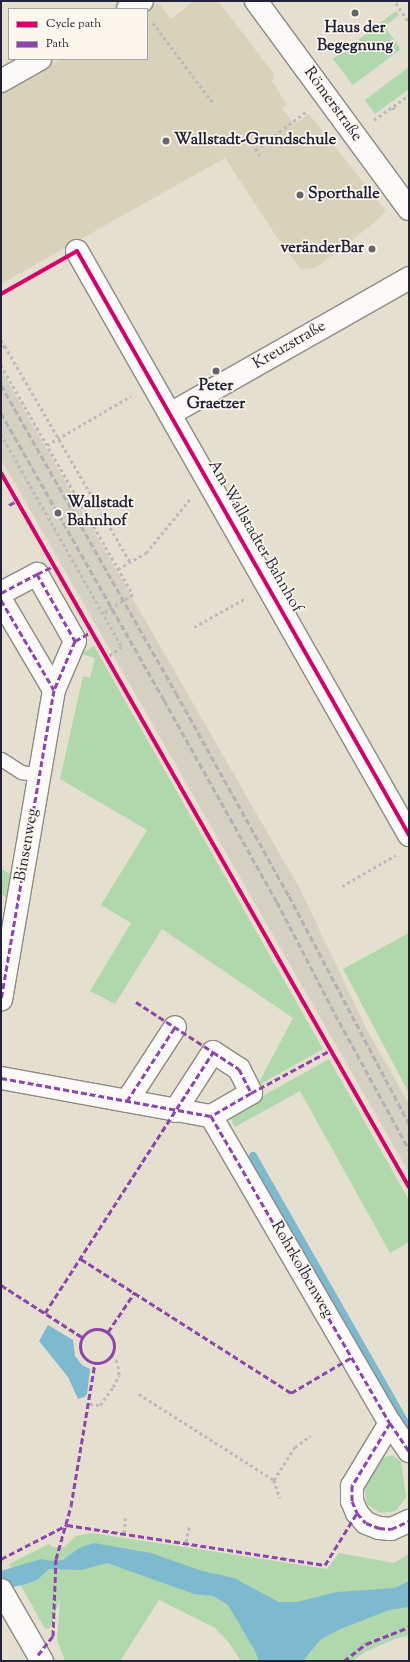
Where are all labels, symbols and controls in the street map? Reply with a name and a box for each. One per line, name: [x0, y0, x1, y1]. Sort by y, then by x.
legend: [8, 8, 148, 60]
marker: Haus der Begegnung: [350, 8, 360, 18]
text: Cycle path: [46, 15, 101, 33]
place label: Haus der Begegnung: [317, 19, 393, 57]
text: Path: [46, 35, 69, 53]
street label: Römerstraße: [299, 64, 365, 146]
place label: Wallstadt-Grundschule: [174, 131, 336, 151]
marker: Wallstadt-Grundschule: [161, 136, 171, 146]
place label: Sporthalle: [308, 185, 380, 205]
marker: Sporthalle: [295, 190, 305, 200]
place label: veränderBar: [280, 239, 364, 259]
marker: veränderBar: [367, 244, 377, 254]
street label: Kreuzstraße: [250, 317, 330, 375]
marker: Peter Graetzer: [211, 366, 221, 376]
place label: Peter Graetzer: [187, 377, 245, 415]
street label: Am Wallstadter Bahnhof: [203, 457, 305, 617]
place label: Wallstadt Bahnhof: [67, 494, 133, 532]
marker: Wallstadt Bahnhof: [52, 507, 64, 519]
street label: Binsenweg: [12, 807, 44, 883]
street label: Rohrkolbenweg: [266, 1218, 336, 1322]

